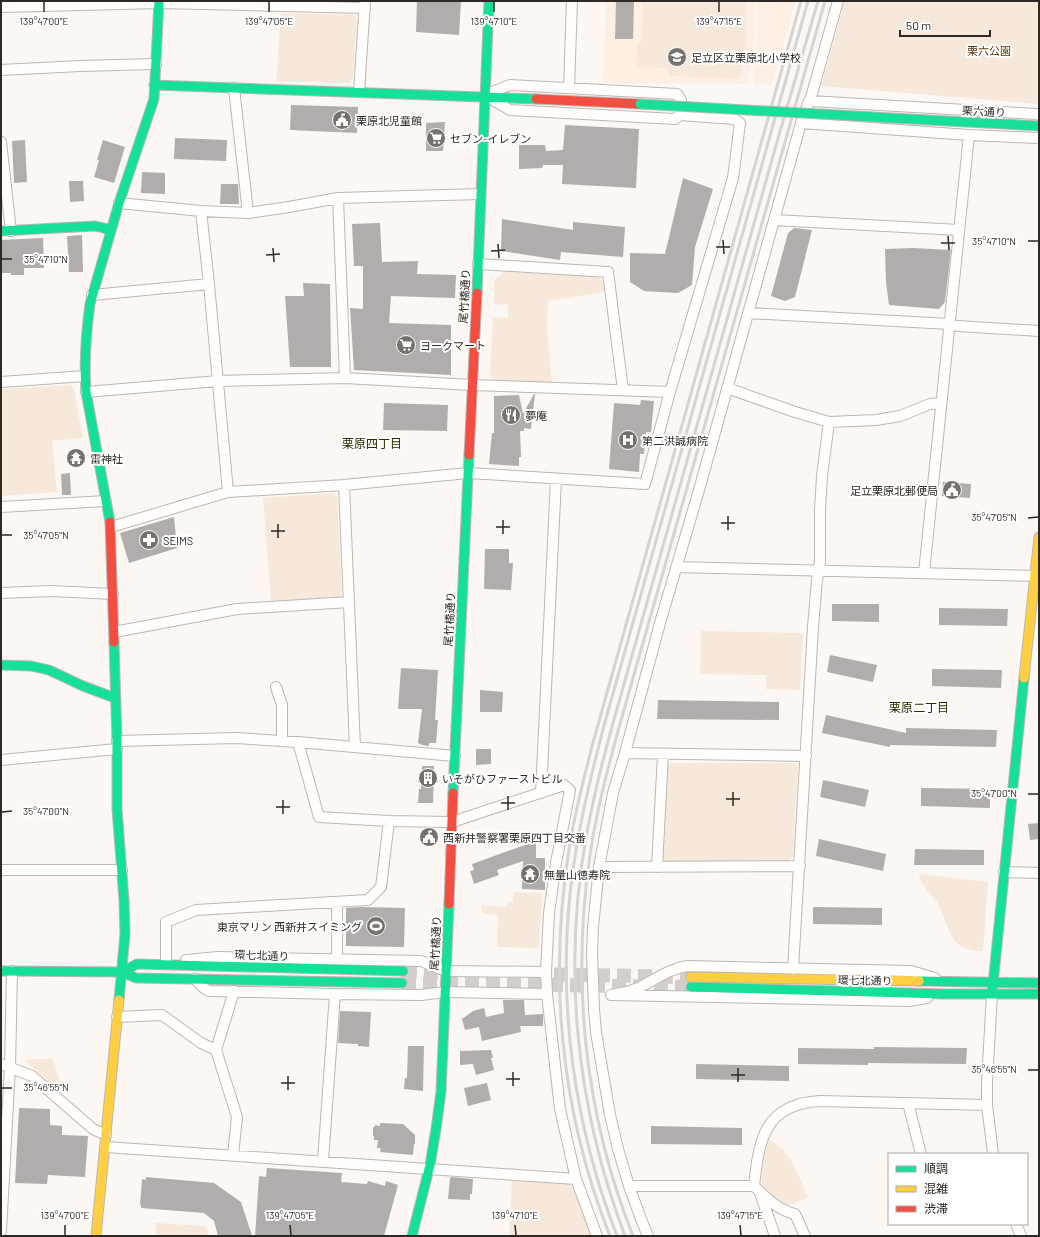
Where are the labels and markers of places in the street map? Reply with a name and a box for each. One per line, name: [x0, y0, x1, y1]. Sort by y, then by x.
school or university icon: 足立区立栗原北小学校: [666, 46, 688, 68]
place label: 足立区立栗原北小学校: [691, 51, 801, 64]
public building icon: 栗原北児童館: [331, 109, 353, 131]
place label: 栗原北児童館: [356, 114, 422, 127]
supermarket icon: セブン-イレブン: [425, 127, 447, 149]
place label: セブン-イレブン: [450, 132, 531, 145]
supermarket icon: ヨークマート: [395, 334, 417, 356]
place label: ヨークマート: [420, 339, 486, 352]
restaurant icon: 夢庵: [500, 404, 522, 426]
place label: 夢庵: [525, 409, 547, 422]
hospital icon: 第二洪誠病院: [617, 429, 639, 451]
place label: 第二洪誠病院: [642, 434, 708, 447]
temple icon: 雷神社: [65, 447, 87, 469]
place label: 雷神社: [90, 452, 123, 465]
public building icon: 足立栗原北郵便局: [941, 479, 963, 501]
place label: 足立栗原北郵便局: [850, 484, 938, 497]
pharmacy icon: SEIMS: [138, 529, 160, 551]
place label: SEIMS: [163, 534, 193, 547]
building icon: いそがひファーストビル: [417, 767, 439, 789]
place label: いそがひファーストビル: [442, 772, 562, 785]
public building icon: 西新井警察署栗原四丁目交番: [418, 826, 440, 848]
place label: 西新井警察署栗原四丁目交番: [443, 831, 586, 844]
temple icon: 無量山徳寿院: [519, 863, 541, 885]
place label: 無量山徳寿院: [544, 868, 610, 881]
sports icon: 東京マリン 西新井スイミング: [365, 915, 387, 937]
place label: 東京マリン 西新井スイミング: [217, 920, 362, 933]

